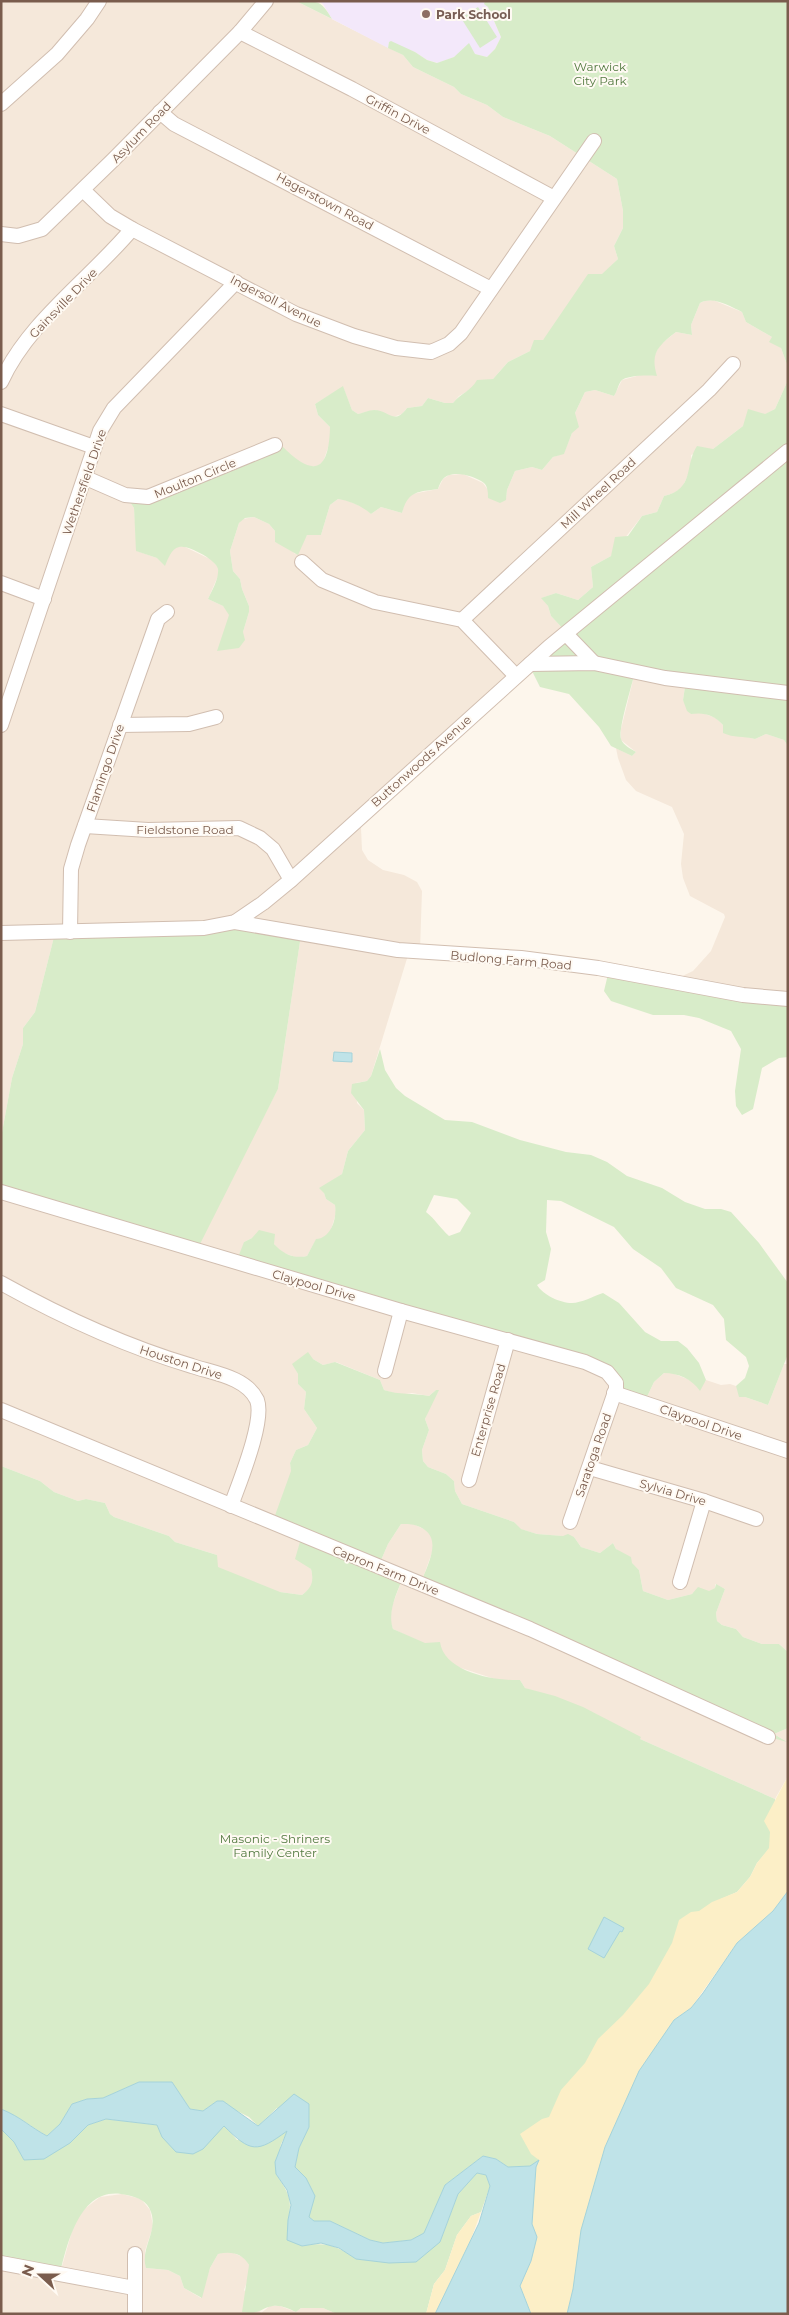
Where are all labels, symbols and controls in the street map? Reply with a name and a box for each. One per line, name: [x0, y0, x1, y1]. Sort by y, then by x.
place label: Park School: [436, 7, 511, 22]
marker: Park School: [420, 8, 432, 20]
park label: Warwick City Park: [573, 59, 627, 88]
street label: Griffin Drive: [363, 91, 433, 137]
street label: Asylum Road: [108, 98, 174, 166]
street label: Hagerstown Road: [274, 169, 376, 233]
street label: Gainsville Drive: [26, 265, 100, 341]
street label: Ingersoll Avenue: [228, 272, 324, 330]
street label: Wethersfield Drive: [59, 427, 109, 537]
street label: Mill Wheel Road: [557, 454, 639, 532]
street label: Moulton Circle: [152, 455, 238, 501]
street label: Buttonwoods Avenue: [368, 712, 474, 810]
street label: Flamingo Drive: [83, 722, 127, 814]
street label: Fieldstone Road: [136, 822, 234, 837]
street label: Budlong Farm Road: [450, 947, 572, 973]
street label: Claypool Drive: [271, 1266, 357, 1304]
street label: Houston Drive: [138, 1342, 224, 1382]
street label: Enterprise Road: [467, 1362, 509, 1458]
street label: Claypool Drive: [658, 1401, 744, 1443]
street label: Saratoga Road: [572, 1411, 614, 1499]
street label: Sylvia Drive: [638, 1475, 708, 1509]
street label: Capron Farm Drive: [331, 1542, 441, 1598]
park label: Masonic - Shriners Family Center: [220, 1831, 330, 1860]
north arrow: [15, 2250, 65, 2300]
text: N: [17, 2262, 38, 2279]

